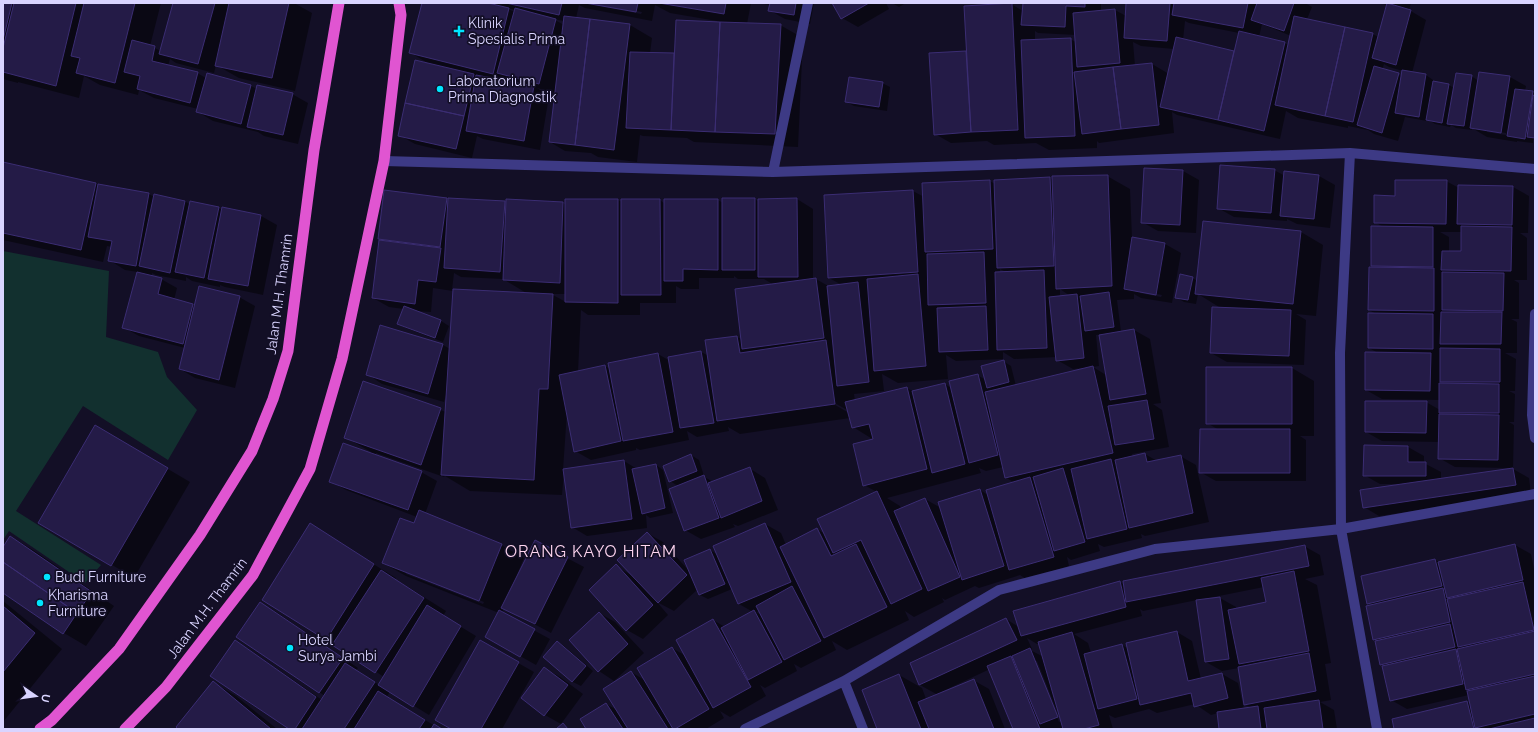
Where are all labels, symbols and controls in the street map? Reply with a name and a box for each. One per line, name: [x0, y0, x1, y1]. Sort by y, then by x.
place label: Klinik Spesialis Prima: [468, 15, 565, 47]
marker: Klinik Spesialis Prima: [453, 25, 465, 37]
place label: Laboratorium Prima Diagnostik: [448, 73, 557, 105]
marker: Laboratorium Prima Diagnostik: [435, 84, 445, 94]
street label: Jalan M.H. Thamrin: [263, 233, 295, 355]
district label: ORANG KAYO HITAM: [505, 542, 677, 561]
street label: Jalan M.H. Thamrin: [164, 555, 250, 661]
place label: Budi Furniture: [55, 569, 146, 585]
marker: Budi Furniture: [42, 572, 52, 582]
place label: Kharisma Furniture: [48, 587, 108, 619]
marker: Kharisma Furniture: [35, 598, 45, 608]
place label: Hotel Surya Jambi: [298, 632, 377, 664]
marker: Hotel Surya Jambi: [285, 643, 295, 653]
north arrow: [16, 676, 56, 716]
text: U: [38, 693, 53, 704]

